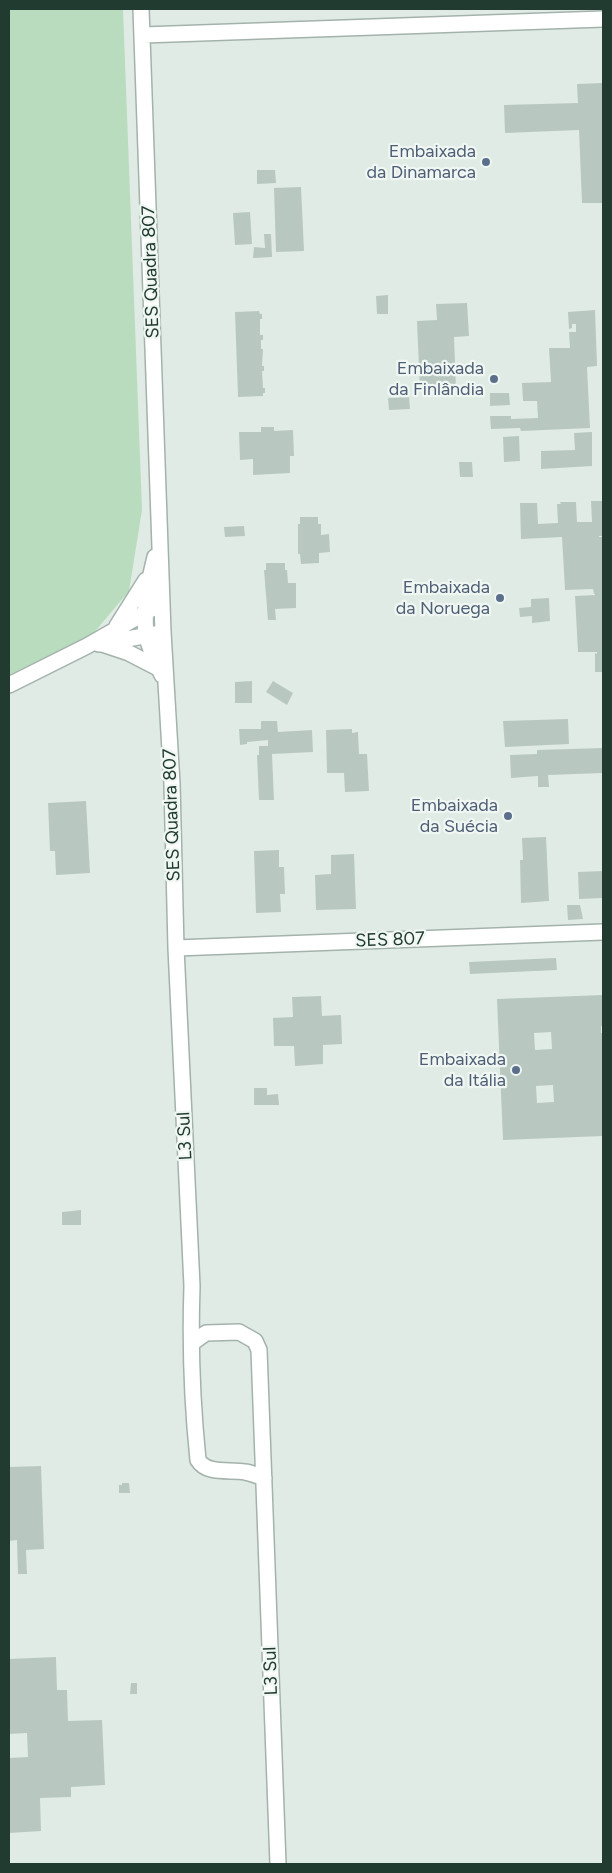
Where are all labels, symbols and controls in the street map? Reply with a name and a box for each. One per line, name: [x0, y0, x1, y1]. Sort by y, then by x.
place label: Embaixada da Dinamarca: [367, 141, 476, 183]
marker: Embaixada da Dinamarca: [480, 156, 492, 168]
street label: SES Quadra 807: [138, 205, 164, 339]
place label: Embaixada da Finlândia: [389, 358, 484, 400]
marker: Embaixada da Finlândia: [488, 373, 500, 385]
place label: Embaixada da Noruega: [396, 577, 490, 620]
marker: Embaixada da Noruega: [494, 592, 506, 604]
street label: SES Quadra 807: [159, 748, 185, 882]
place label: Embaixada da Suécia: [411, 795, 498, 838]
marker: Embaixada da Suécia: [502, 810, 514, 822]
street label: SES 807: [355, 928, 425, 952]
place label: Embaixada da Itália: [419, 1049, 506, 1092]
marker: Embaixada da Itália: [510, 1064, 522, 1076]
street label: L3 Sul: [173, 1111, 197, 1161]
street label: L3 Sul: [259, 1646, 283, 1696]

